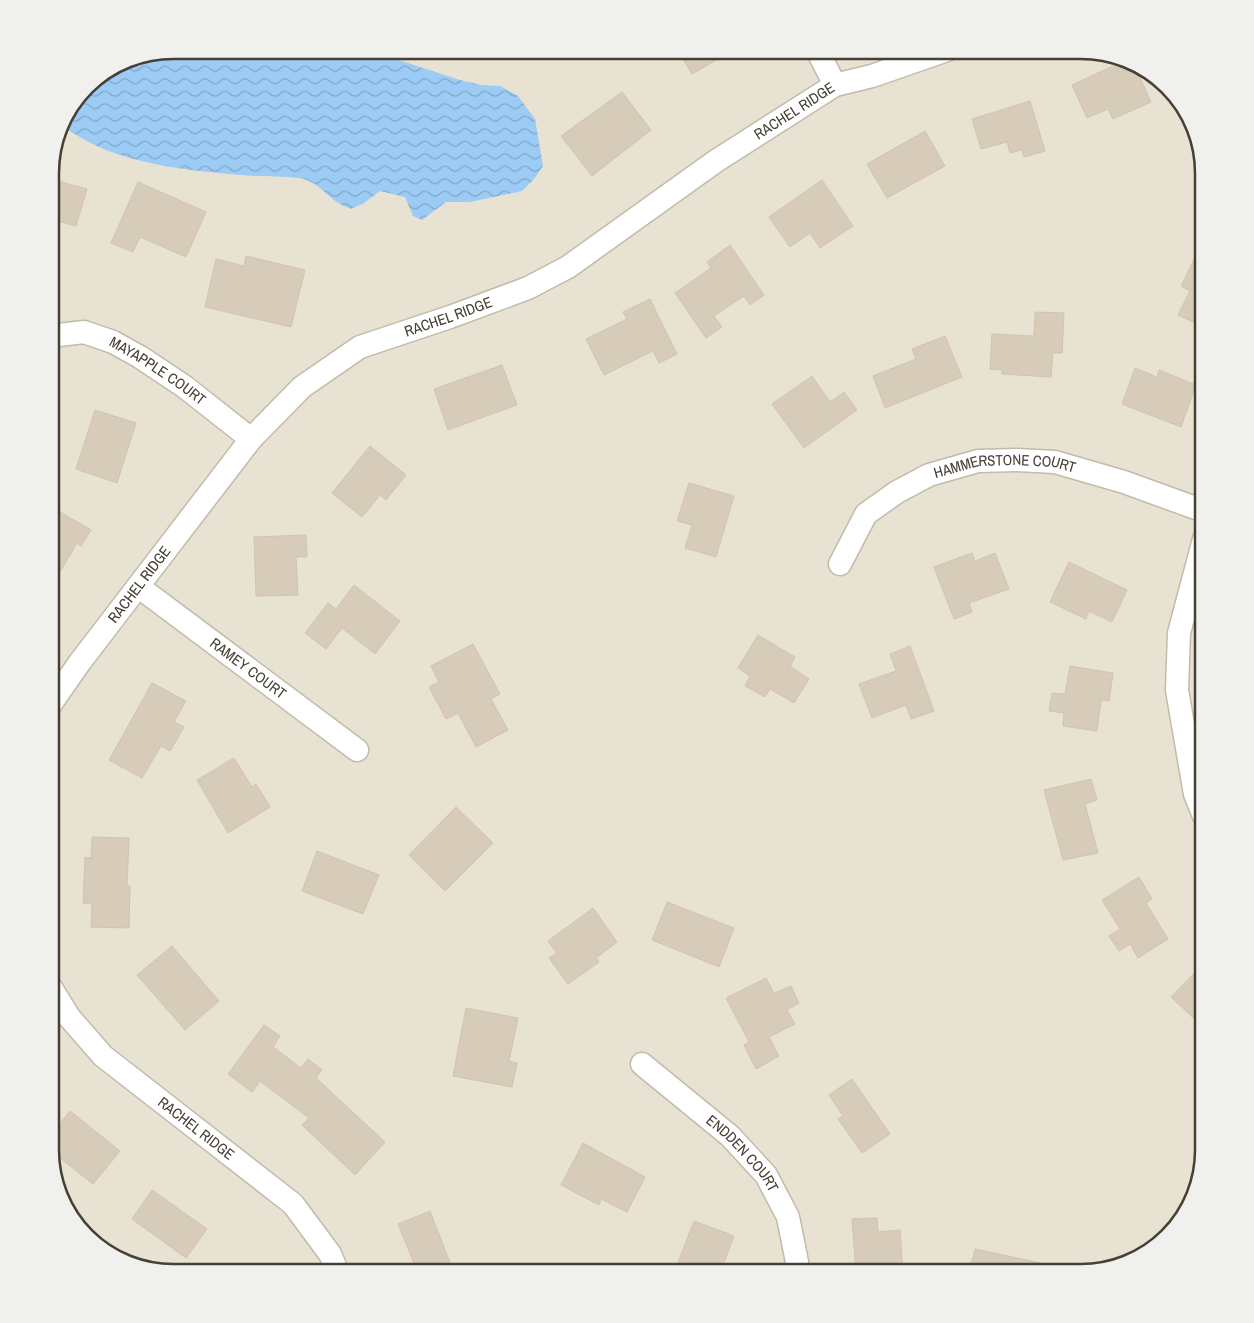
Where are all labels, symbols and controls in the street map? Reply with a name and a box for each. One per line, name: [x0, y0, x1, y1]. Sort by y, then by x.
street label: RACHEL RIDGE: [750, 77, 838, 144]
street label: RACHEL RIDGE: [401, 291, 495, 342]
street label: MAYAPPLE COURT: [106, 331, 211, 410]
street label: HAMMERSTONE COURT: [931, 449, 1079, 483]
street label: RACHEL RIDGE: [103, 541, 175, 627]
street label: RAMEY COURT: [206, 633, 291, 704]
street label: RACHEL RIDGE: [154, 1092, 239, 1165]
street label: ENDDEN COURT: [702, 1110, 784, 1196]

